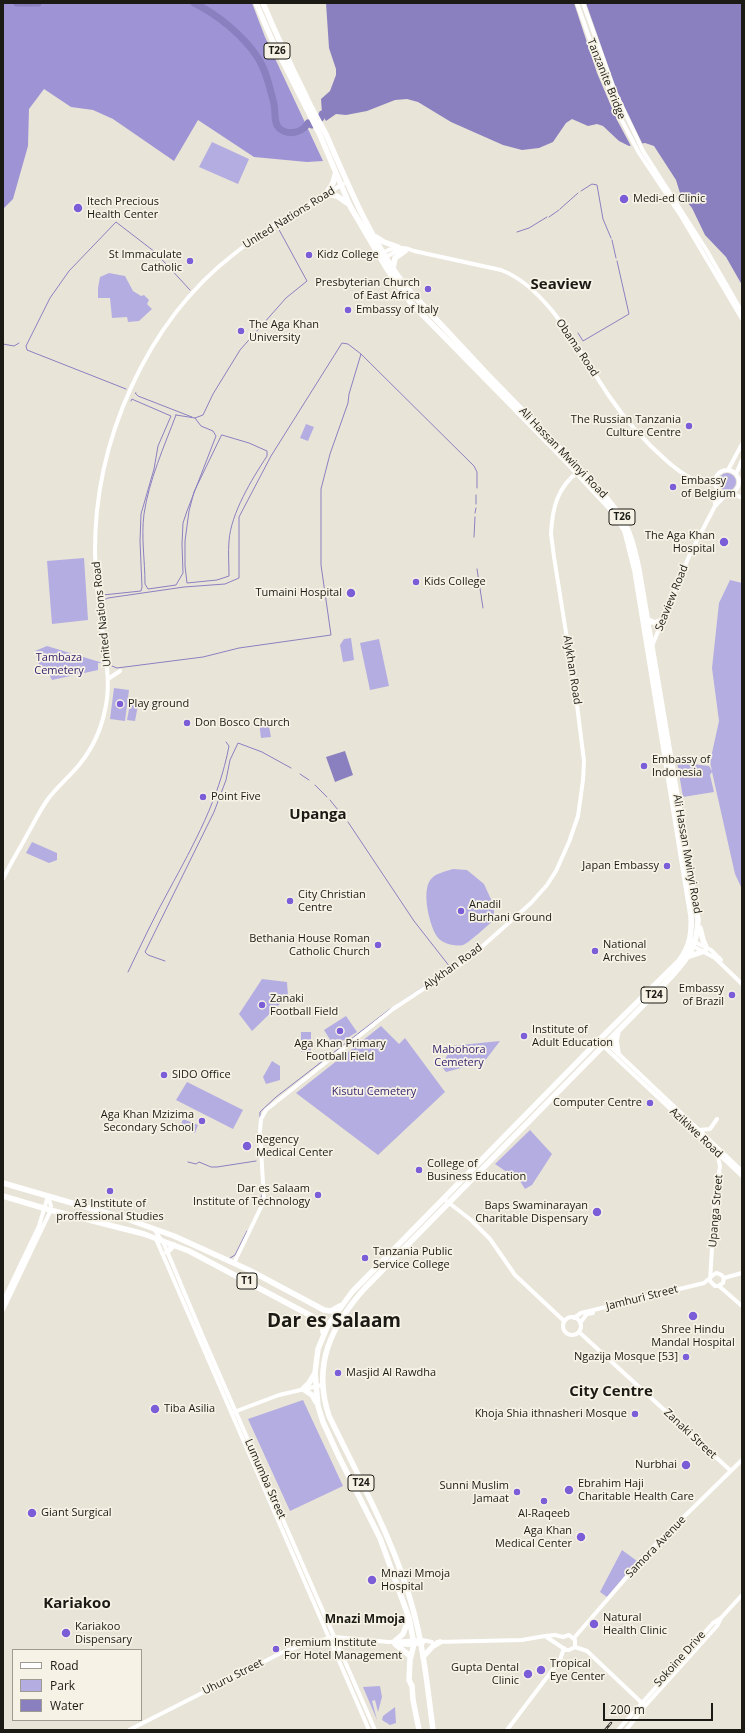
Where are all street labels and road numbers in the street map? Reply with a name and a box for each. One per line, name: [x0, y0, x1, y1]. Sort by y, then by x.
street label: Tanzanite Bridge: [584, 37, 628, 121]
road number: T26: [264, 43, 290, 59]
street label: United Nations Road: [241, 184, 337, 252]
street label: Obama Road: [553, 317, 601, 379]
street label: Ali Hassan Mwinyi Road: [516, 405, 610, 501]
road number: T26: [609, 509, 635, 525]
street label: United Nations Road: [90, 561, 114, 667]
street label: Seaview Road: [653, 563, 691, 633]
street label: Alykhan Road: [560, 635, 584, 705]
street label: Ali Hassan Mwinyi Road: [670, 793, 704, 915]
street label: Alykhan Road: [421, 941, 485, 993]
road number: T24: [641, 987, 667, 1003]
street label: Azikiwe Road: [667, 1105, 725, 1161]
street label: Upanga Street: [706, 1174, 726, 1248]
road number: T1: [237, 1273, 257, 1289]
street label: Jamhuri Street: [605, 1283, 679, 1313]
street label: Zanaki Street: [661, 1406, 719, 1462]
street label: Lumumba Street: [241, 1437, 289, 1521]
road number: T24: [348, 1475, 374, 1491]
street label: Samora Avenue: [623, 1513, 689, 1581]
street label: Sokoine Drive: [651, 1628, 709, 1690]
street label: Uhuru Street: [200, 1656, 266, 1698]

